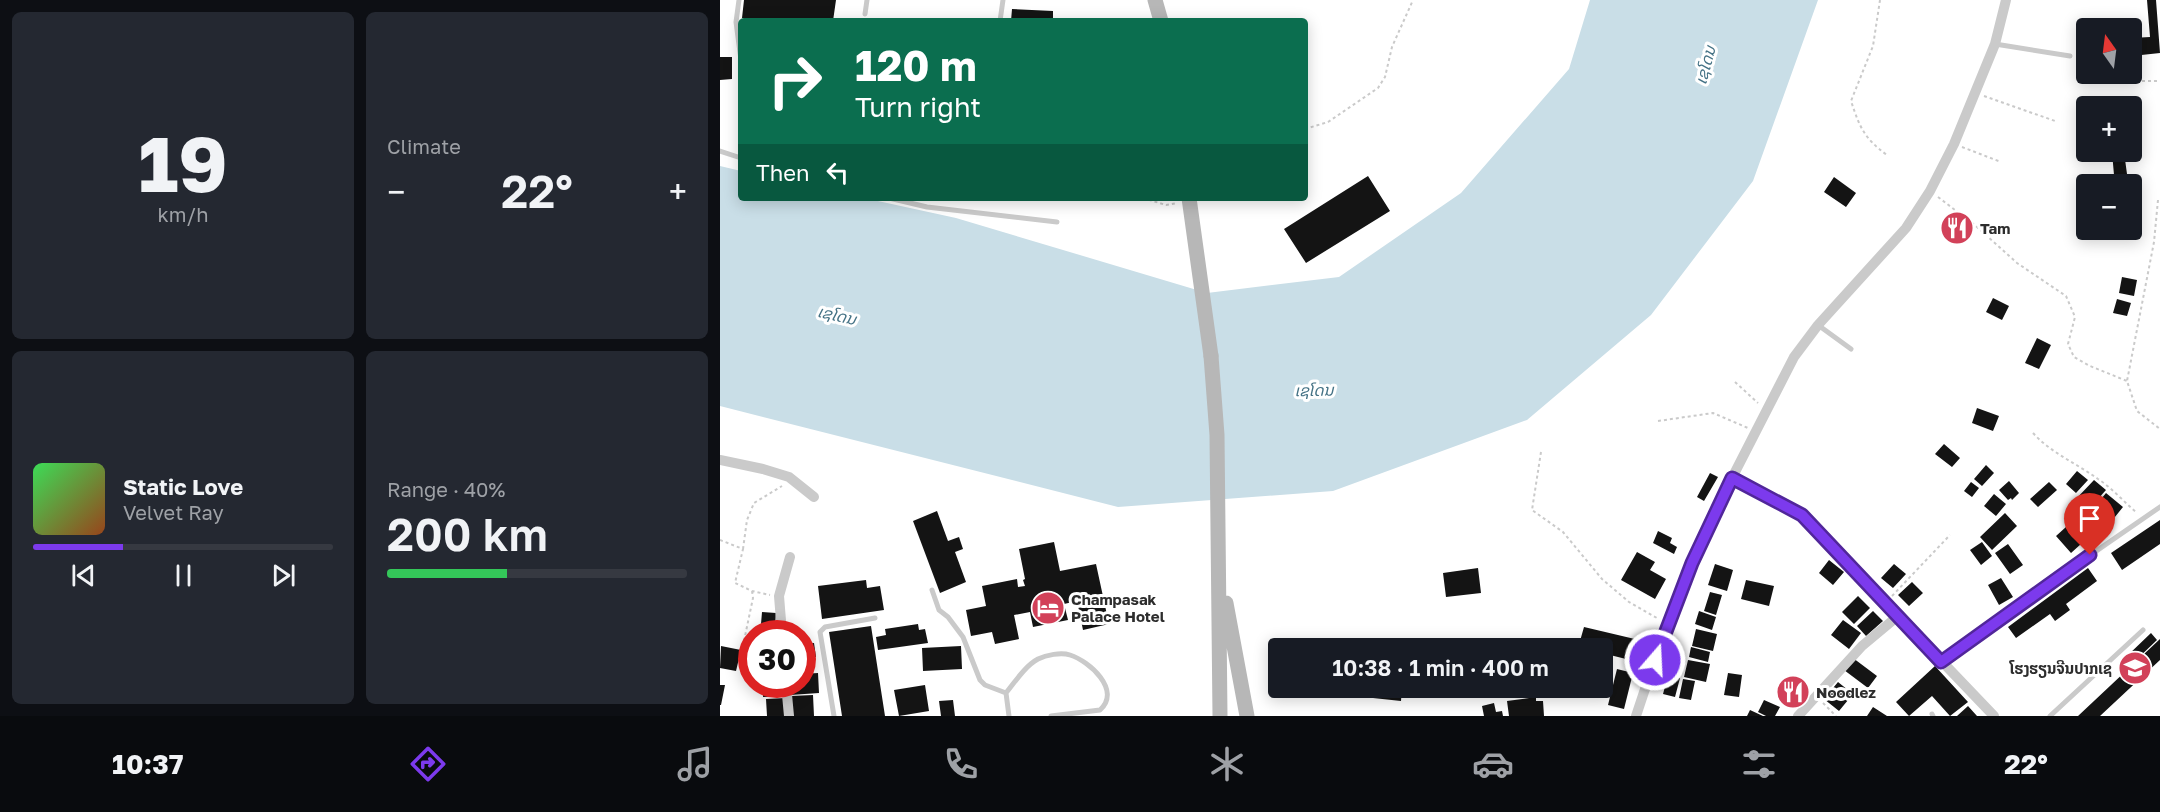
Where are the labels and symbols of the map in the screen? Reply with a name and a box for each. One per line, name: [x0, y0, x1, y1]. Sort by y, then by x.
north arrow: [2076, 18, 2142, 84]
water label: ເຊໂດນ: [1690, 43, 1720, 86]
restaurant icon: Tam: [1939, 210, 1975, 246]
place label: Tam: [1980, 219, 2010, 237]
water label: ເຊໂດນ: [816, 301, 859, 329]
water label: ເຊໂດນ: [1294, 380, 1335, 400]
pin: [2064, 493, 2115, 555]
hotel icon: Champasak Palace Hotel: [1030, 590, 1066, 626]
place label: Champasak Palace Hotel: [1071, 590, 1165, 625]
speed limit sign: 30: [738, 620, 816, 698]
position arrow: [1623, 628, 1687, 692]
school or university icon: ໂຮງຮຽນຈີນປາກເຊ: [2117, 650, 2153, 686]
place label: ໂຮງຮຽນຈີນປາກເຊ: [2008, 659, 2112, 678]
restaurant icon: Noodlez: [1775, 674, 1811, 710]
place label: Noodlez: [1816, 683, 1876, 701]

